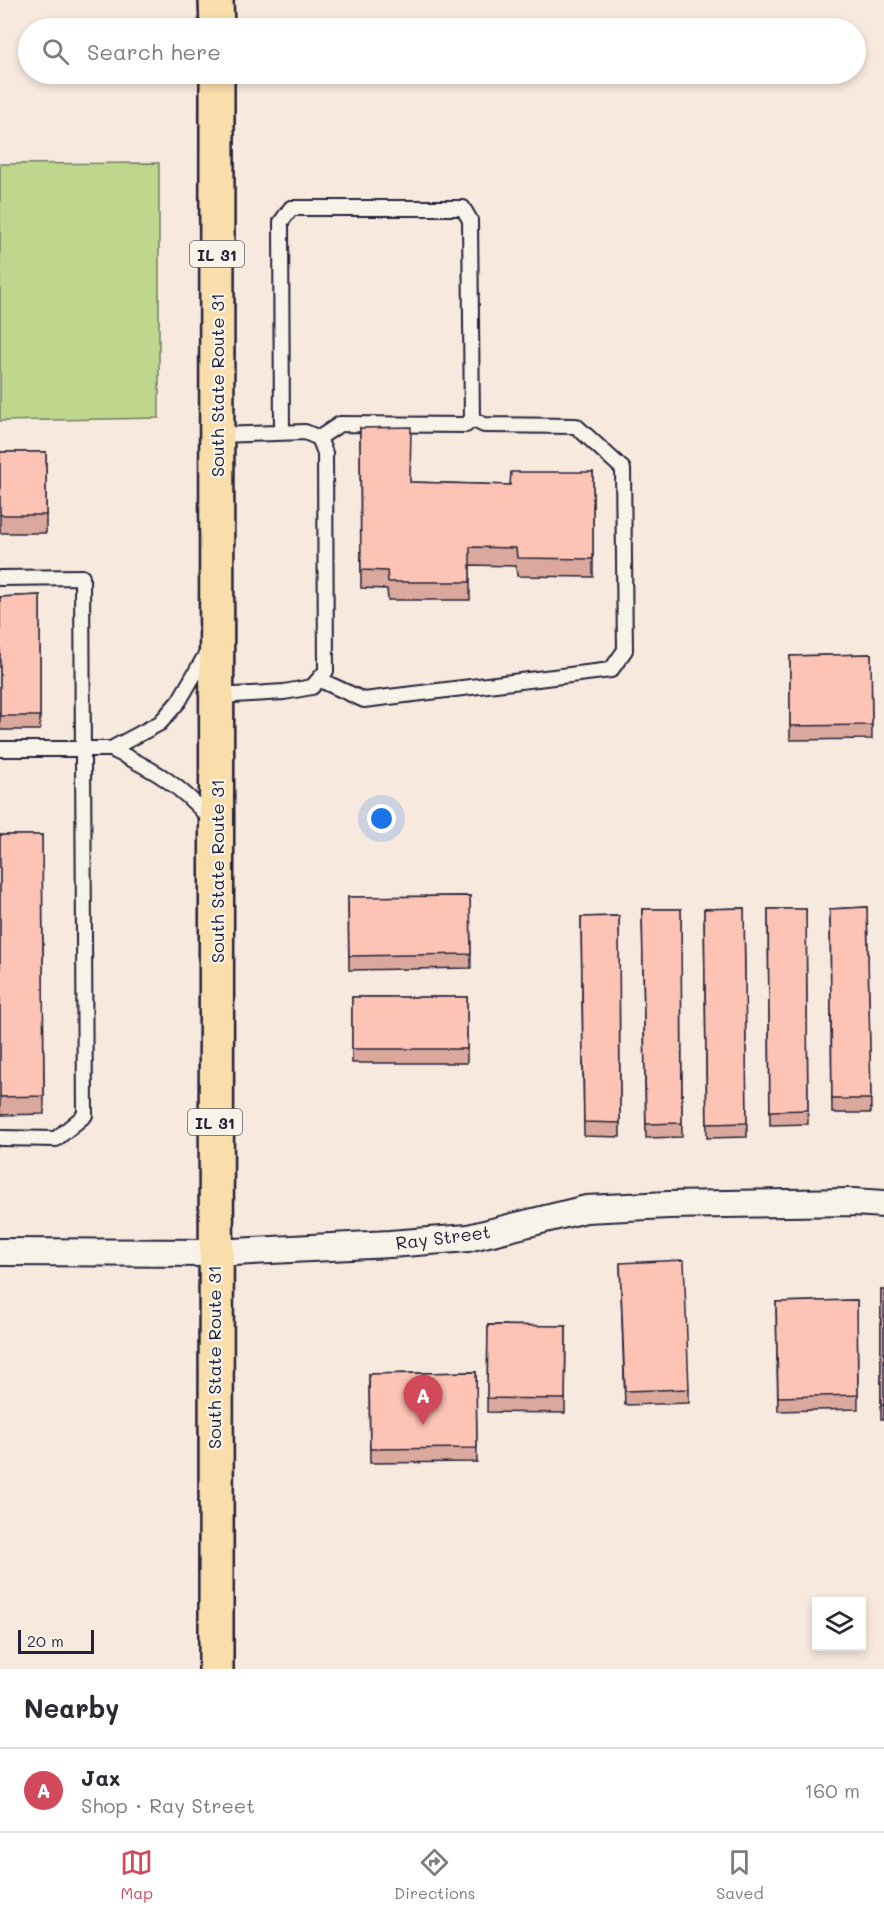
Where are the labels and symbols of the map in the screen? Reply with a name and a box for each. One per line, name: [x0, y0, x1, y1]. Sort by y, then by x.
road number: IL 31: [190, 241, 244, 267]
street label: South State Route 31: [205, 293, 229, 477]
street label: South State Route 31: [205, 779, 229, 963]
your location: [367, 804, 396, 833]
road number: IL 31: [188, 1109, 242, 1135]
street label: Ray Street: [394, 1219, 492, 1255]
street label: South State Route 31: [202, 1265, 226, 1449]
pin: A: [404, 1376, 442, 1425]
scale bar: [18, 1627, 94, 1654]

